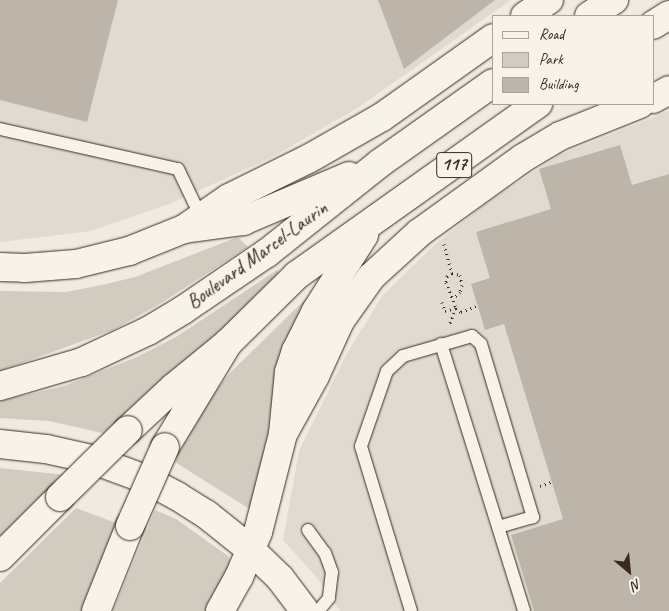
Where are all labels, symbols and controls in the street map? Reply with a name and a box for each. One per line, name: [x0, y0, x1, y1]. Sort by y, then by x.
legend: [492, 15, 654, 105]
text: Road: [539, 25, 564, 44]
text: Park: [539, 50, 563, 69]
text: Building: [539, 75, 578, 94]
road number: 117: [435, 148, 473, 182]
street label: Boulevard Marcel-Laurin: [182, 196, 332, 314]
north arrow: [604, 546, 654, 596]
text: N: [628, 575, 644, 594]

